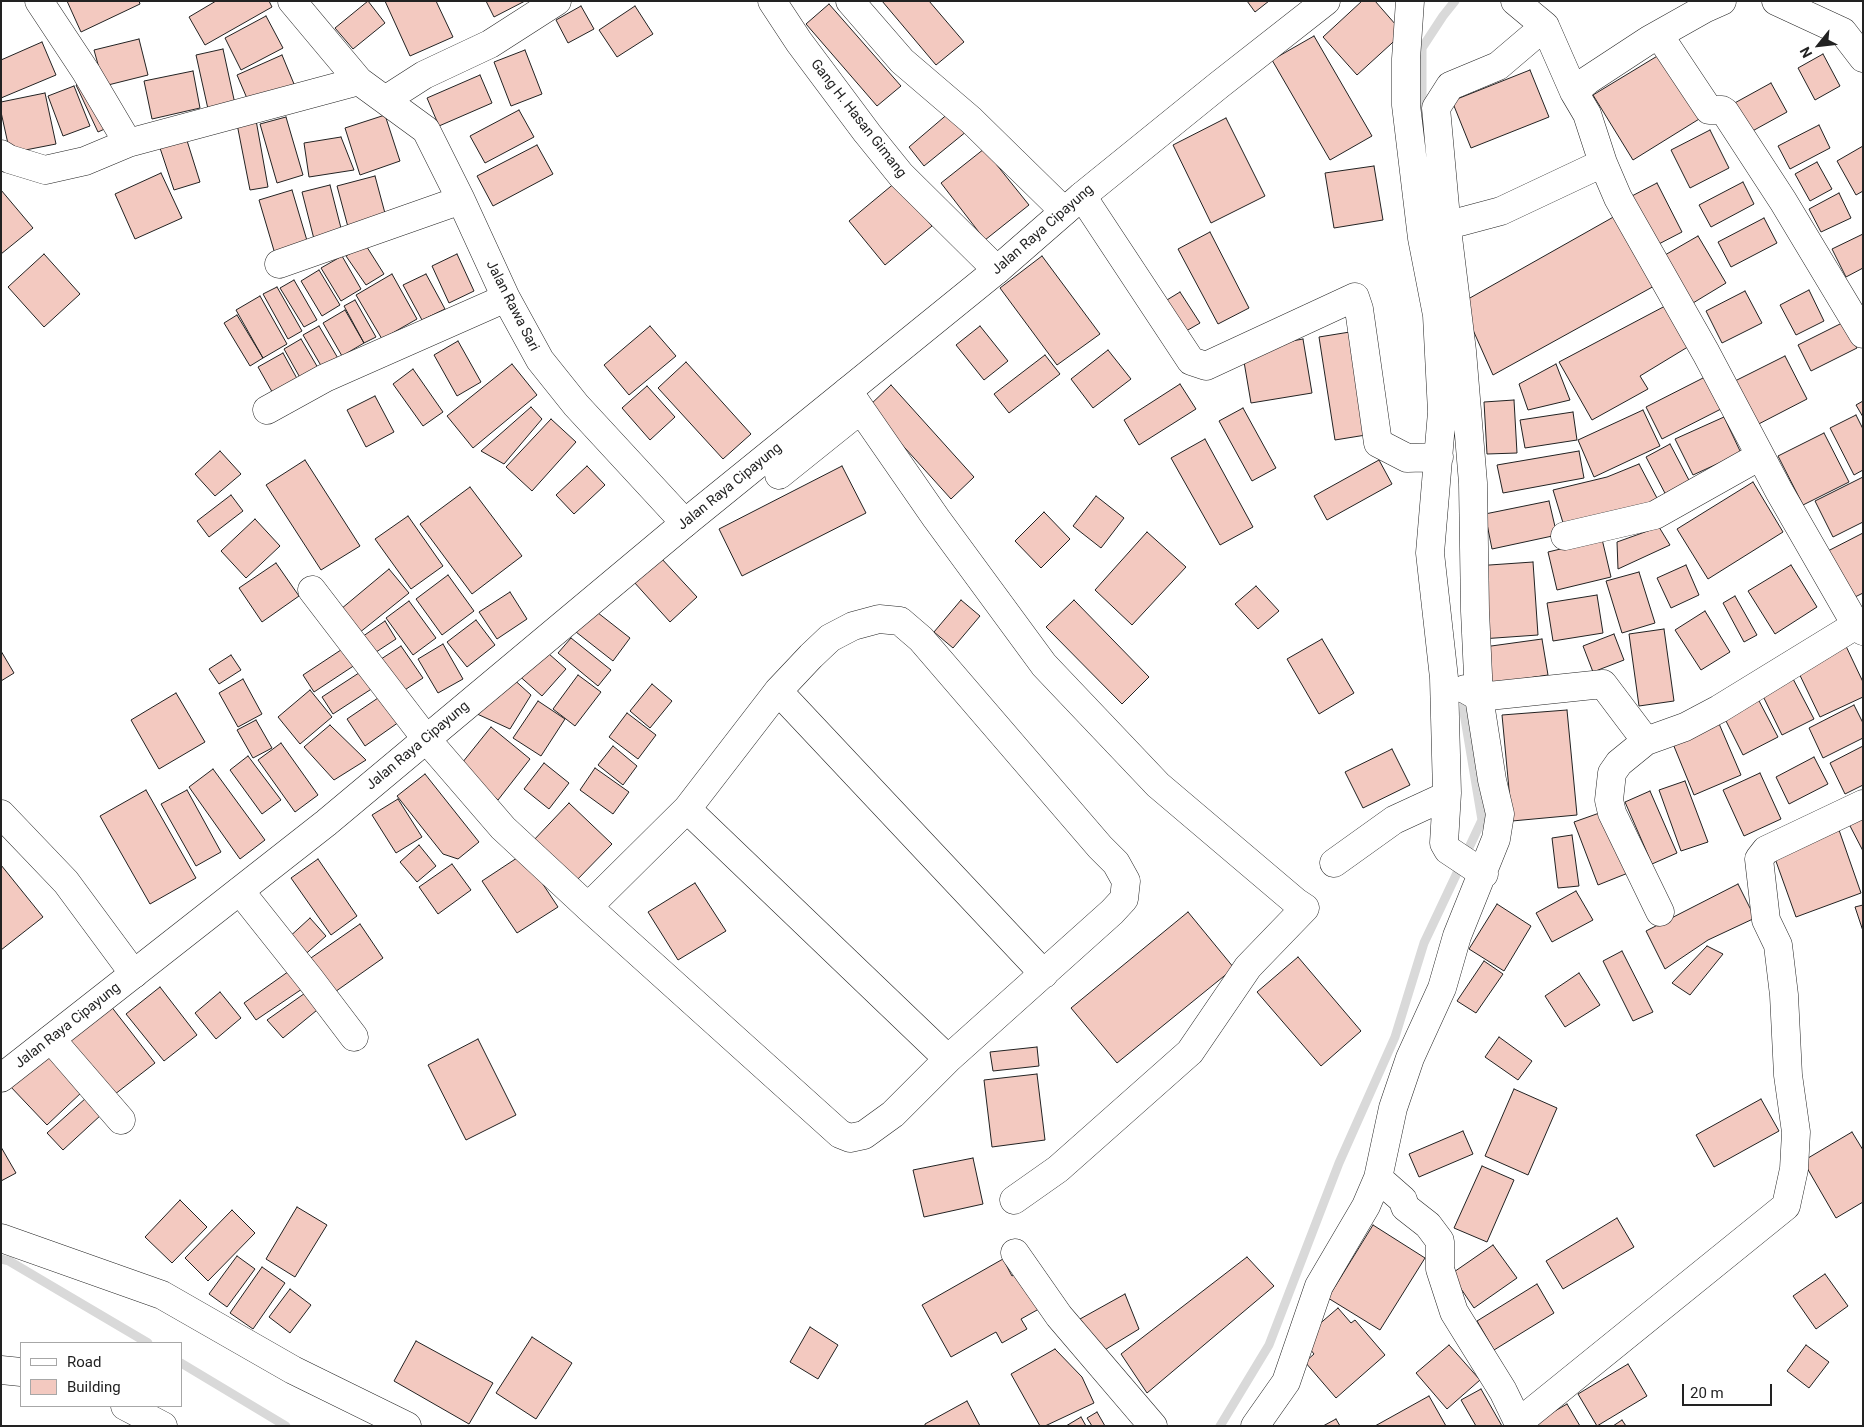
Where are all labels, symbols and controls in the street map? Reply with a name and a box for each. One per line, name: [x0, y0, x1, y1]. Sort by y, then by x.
north arrow: [1794, 20, 1844, 70]
text: N: [1796, 44, 1815, 60]
street label: Gang H. Hasan Gimang: [807, 57, 909, 181]
street label: Jalan Raya Cipayung: [989, 181, 1097, 279]
street label: Jalan Rawa Sari: [482, 258, 542, 354]
street label: Jalan Raya Cipayung: [675, 440, 785, 534]
street label: Jalan Raya Cipayung: [363, 698, 473, 794]
street label: Jalan Raya Cipayung: [12, 980, 124, 1072]
legend: [20, 1342, 182, 1407]
text: Road: [67, 1353, 101, 1371]
scale bar: [1684, 1374, 1774, 1406]
text: Building: [67, 1378, 121, 1396]
text: 20 m: [1690, 1384, 1724, 1402]

